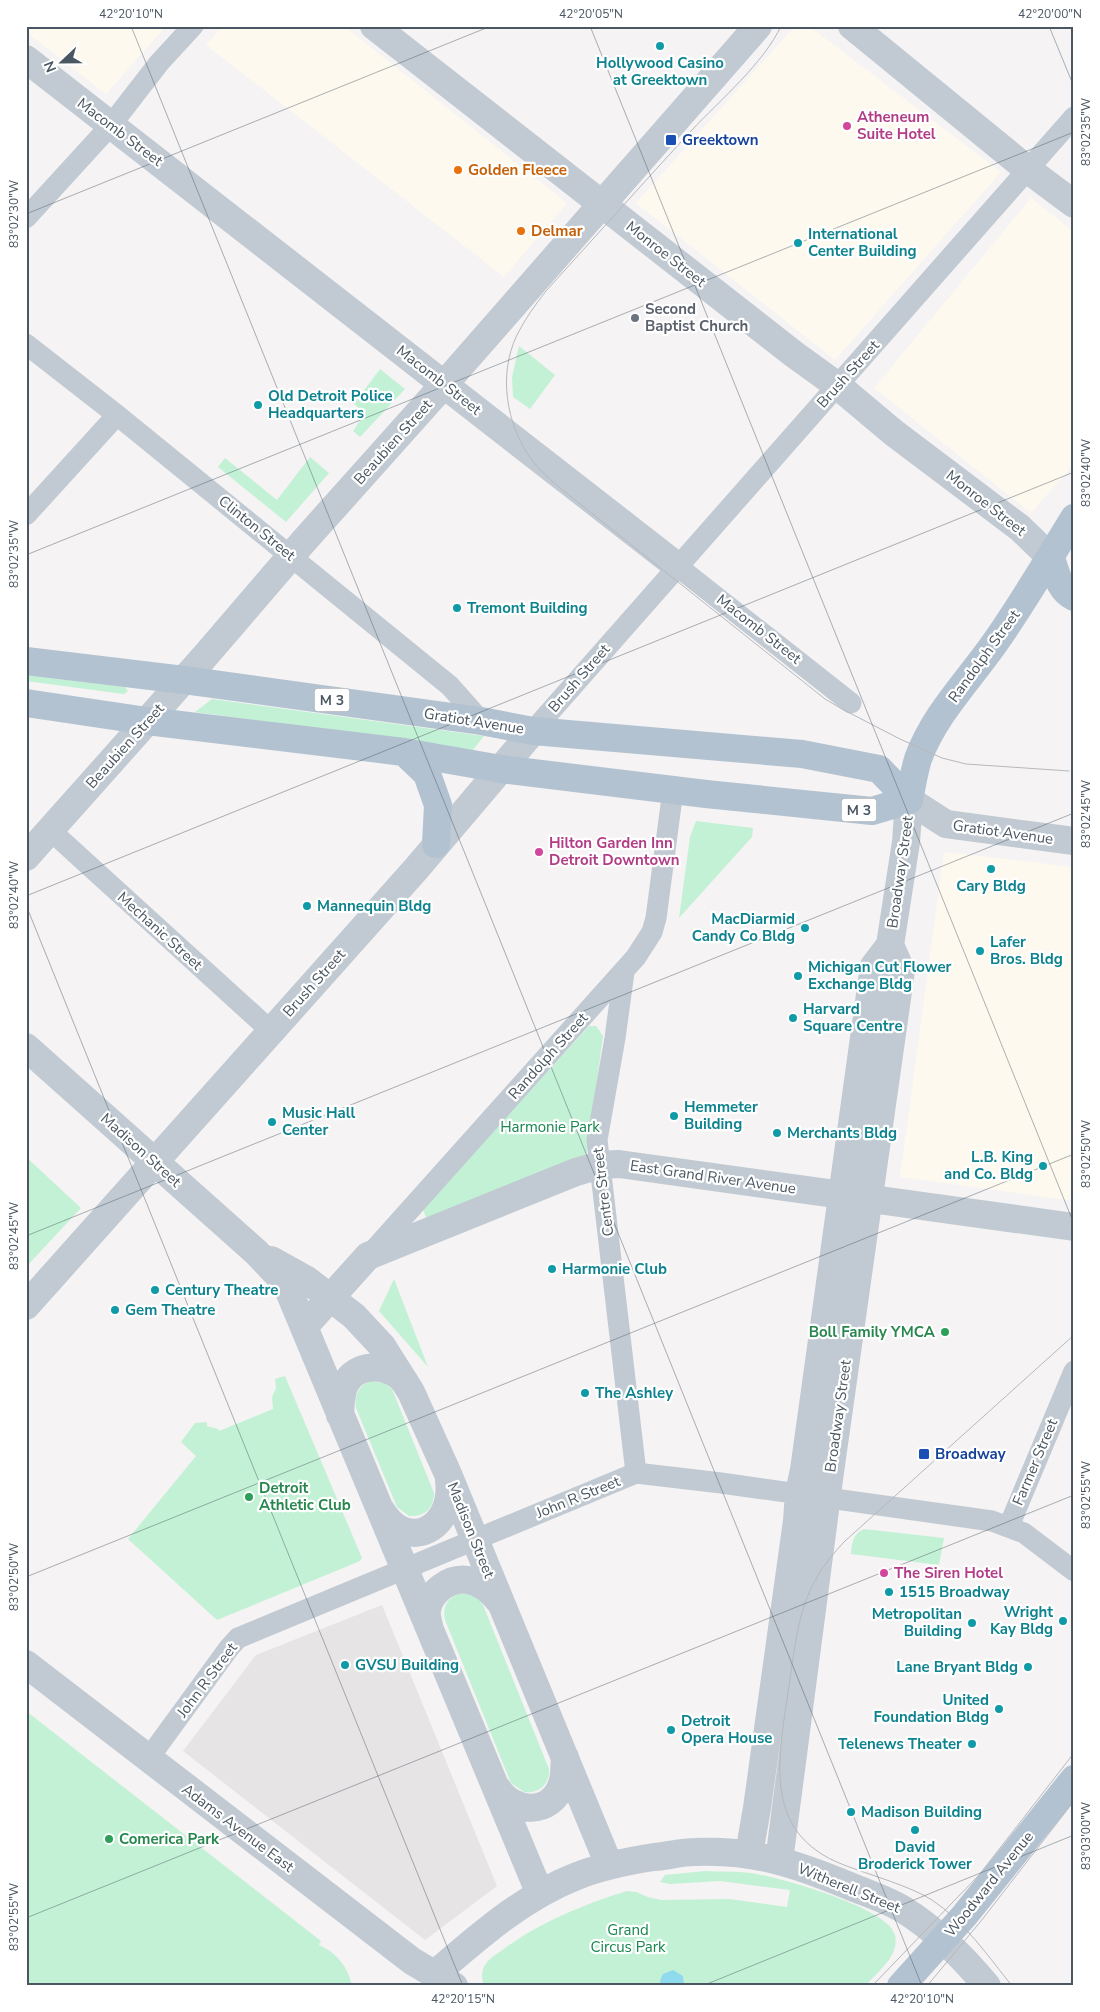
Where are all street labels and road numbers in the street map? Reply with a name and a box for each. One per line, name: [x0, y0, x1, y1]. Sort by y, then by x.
street label: Macomb Street: [73, 93, 167, 171]
street label: Monroe Street: [622, 217, 711, 292]
street label: Brush Street: [812, 335, 884, 412]
street label: Macomb Street: [393, 341, 486, 420]
street label: Beaubien Street: [349, 395, 437, 489]
street label: Monroe Street: [942, 466, 1031, 541]
street label: Clinton Street: [214, 491, 300, 566]
street label: Macomb Street: [713, 590, 806, 669]
street label: Randolph Street: [944, 605, 1025, 706]
street label: Brush Street: [544, 639, 615, 716]
road number: M 3: [314, 688, 350, 712]
street label: Beaubien Street: [81, 699, 169, 793]
street label: Gratiot Avenue: [422, 703, 526, 739]
road number: M 3: [842, 798, 876, 822]
street label: Broadway Street: [882, 814, 918, 929]
street label: Gratiot Avenue: [951, 815, 1055, 849]
street label: Mechanic Street: [113, 887, 207, 975]
street label: Brush Street: [278, 944, 350, 1021]
street label: Randolph Street: [504, 1008, 593, 1104]
street label: Madison Street: [96, 1108, 186, 1192]
street label: Centre Street: [588, 1146, 618, 1238]
street label: East Grand River Avenue: [629, 1155, 797, 1199]
street label: Broadway Street: [820, 1358, 856, 1473]
street label: Farmer Street: [1008, 1415, 1063, 1508]
street label: John R Street: [532, 1471, 624, 1523]
street label: Madison Street: [443, 1479, 500, 1582]
street label: John R Street: [172, 1638, 242, 1722]
street label: Adams Avenue East: [178, 1779, 299, 1877]
street label: Woodward Avenue: [940, 1827, 1038, 1941]
street label: Witherell Street: [795, 1858, 904, 1918]

